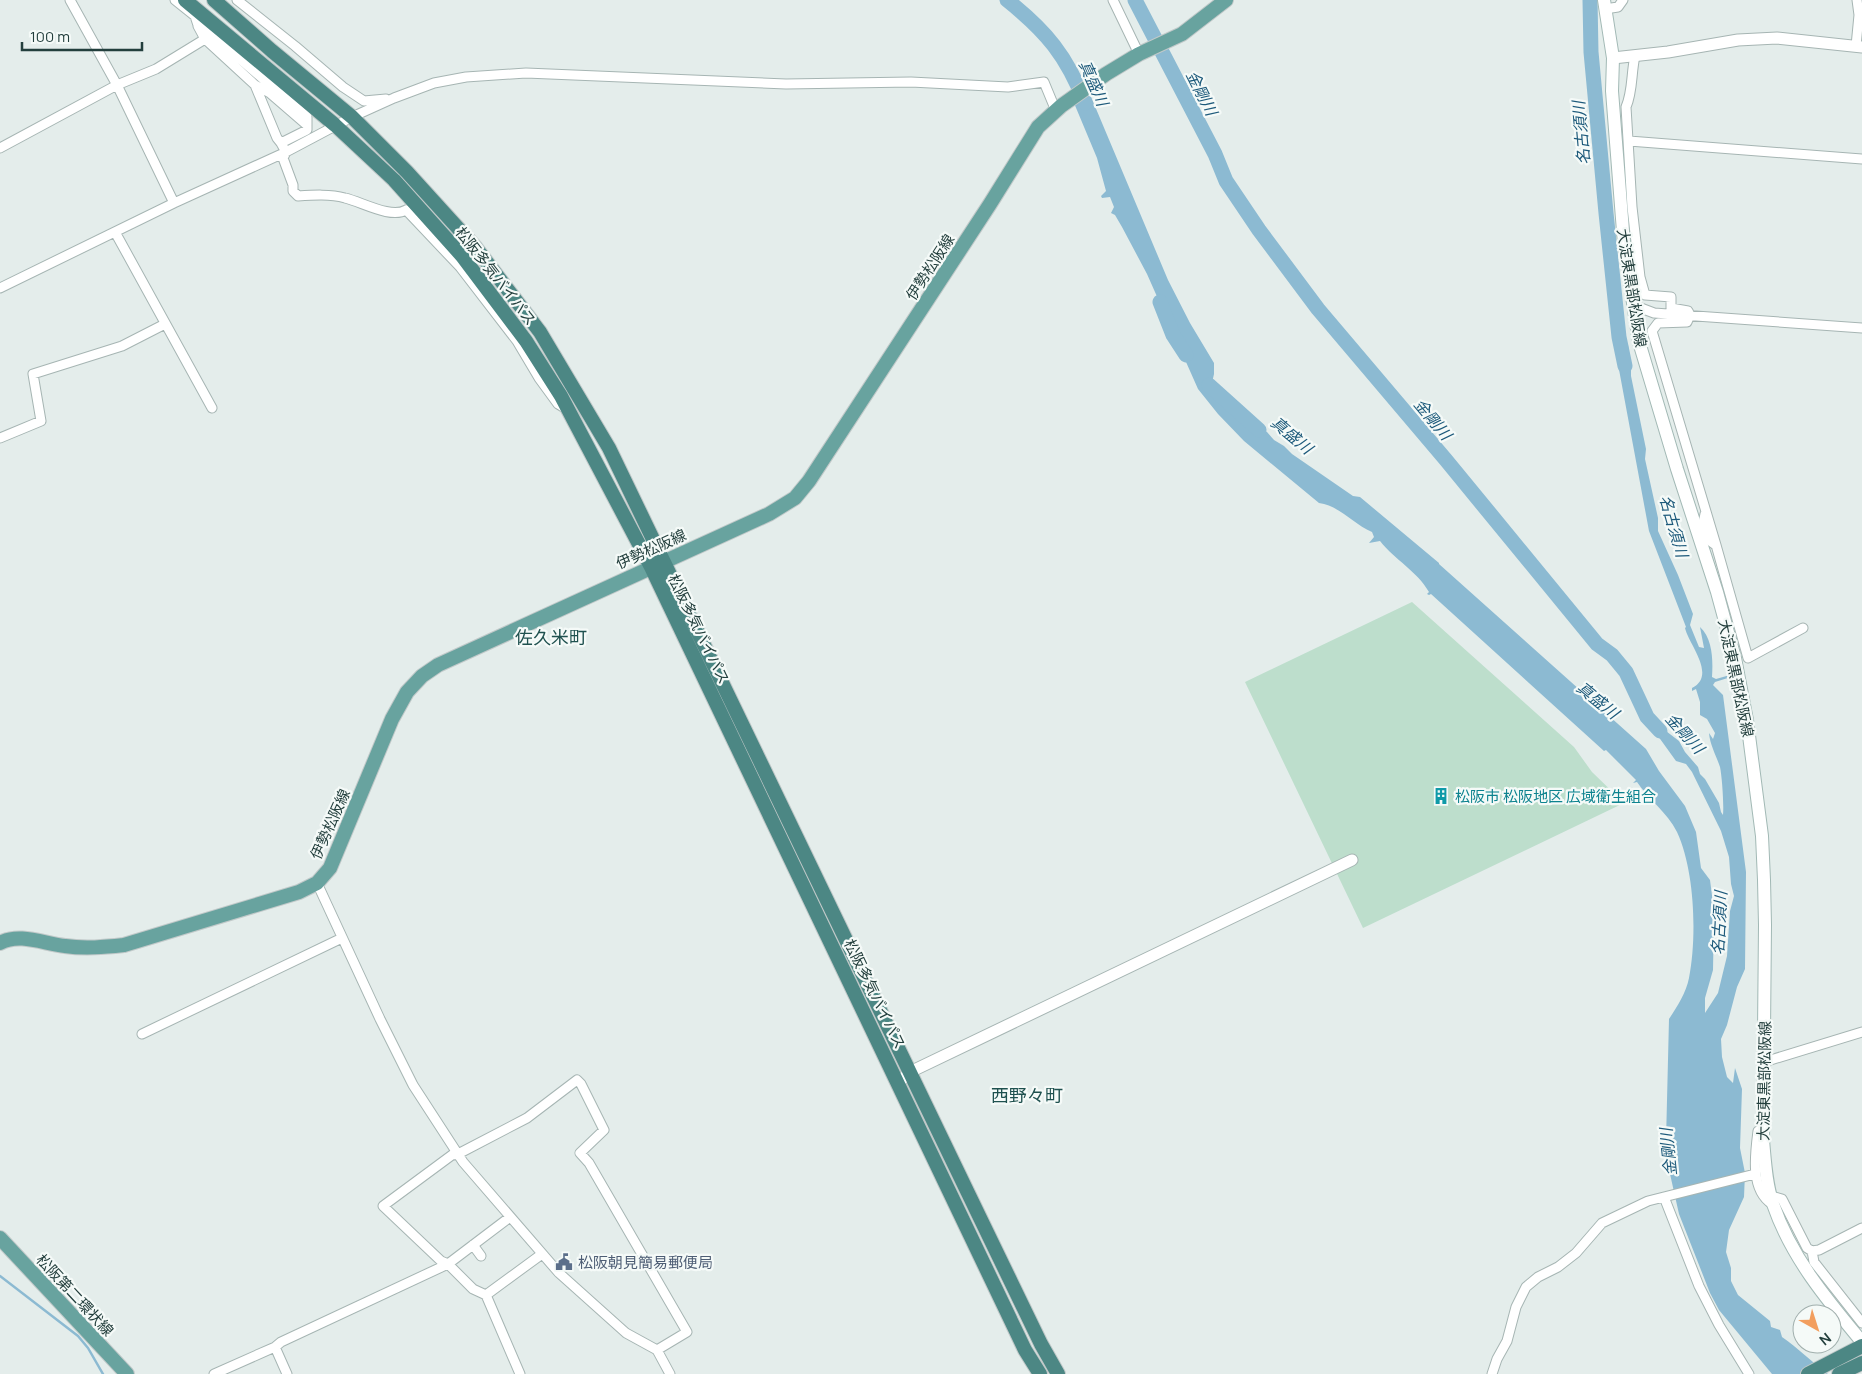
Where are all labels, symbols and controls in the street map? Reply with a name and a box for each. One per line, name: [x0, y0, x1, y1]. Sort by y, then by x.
scale bar: [22, 20, 142, 52]
text: 100 m: [30, 26, 70, 47]
water label: 真盛川: [1074, 57, 1115, 111]
water label: 金剛川: [1181, 67, 1224, 121]
water label: 名古須川: [1567, 98, 1595, 166]
street label: 松阪多気バイパス: [451, 222, 541, 330]
street label: 大淀東黒部松阪線: [1612, 227, 1652, 349]
street label: 伊勢松阪線: [901, 230, 959, 304]
water label: 金剛川: [1409, 394, 1458, 446]
water label: 真盛川: [1267, 411, 1319, 460]
water label: 名古須川: [1655, 492, 1694, 562]
street label: 伊勢松阪線: [612, 524, 690, 574]
street label: 松阪多気バイパス: [663, 571, 735, 687]
street label: 大淀東黒部松阪線: [1713, 617, 1759, 739]
district label: 佐久米町: [515, 625, 587, 649]
water label: 真盛川: [1572, 676, 1625, 725]
water label: 金剛川: [1661, 708, 1711, 760]
street label: 伊勢松阪線: [305, 785, 355, 863]
building icon: 松阪市 松阪地区 広域衛生組合: [1431, 786, 1451, 806]
place label: 松阪市 松阪地区 広域衛生組合: [1455, 786, 1656, 807]
water label: 名古須川: [1706, 888, 1732, 956]
street label: 松阪多気バイパス: [839, 936, 911, 1052]
street label: 大淀東黒部松阪線: [1752, 1021, 1776, 1141]
district label: 西野々町: [991, 1083, 1063, 1107]
water label: 金剛川: [1654, 1125, 1681, 1177]
street label: 松阪第二環状線: [32, 1249, 118, 1341]
public building icon: 松阪朝見簡易郵便局: [554, 1252, 574, 1272]
place label: 松阪朝見簡易郵便局: [578, 1252, 713, 1273]
north arrow: [1792, 1304, 1842, 1354]
text: N: [1816, 1329, 1835, 1350]

